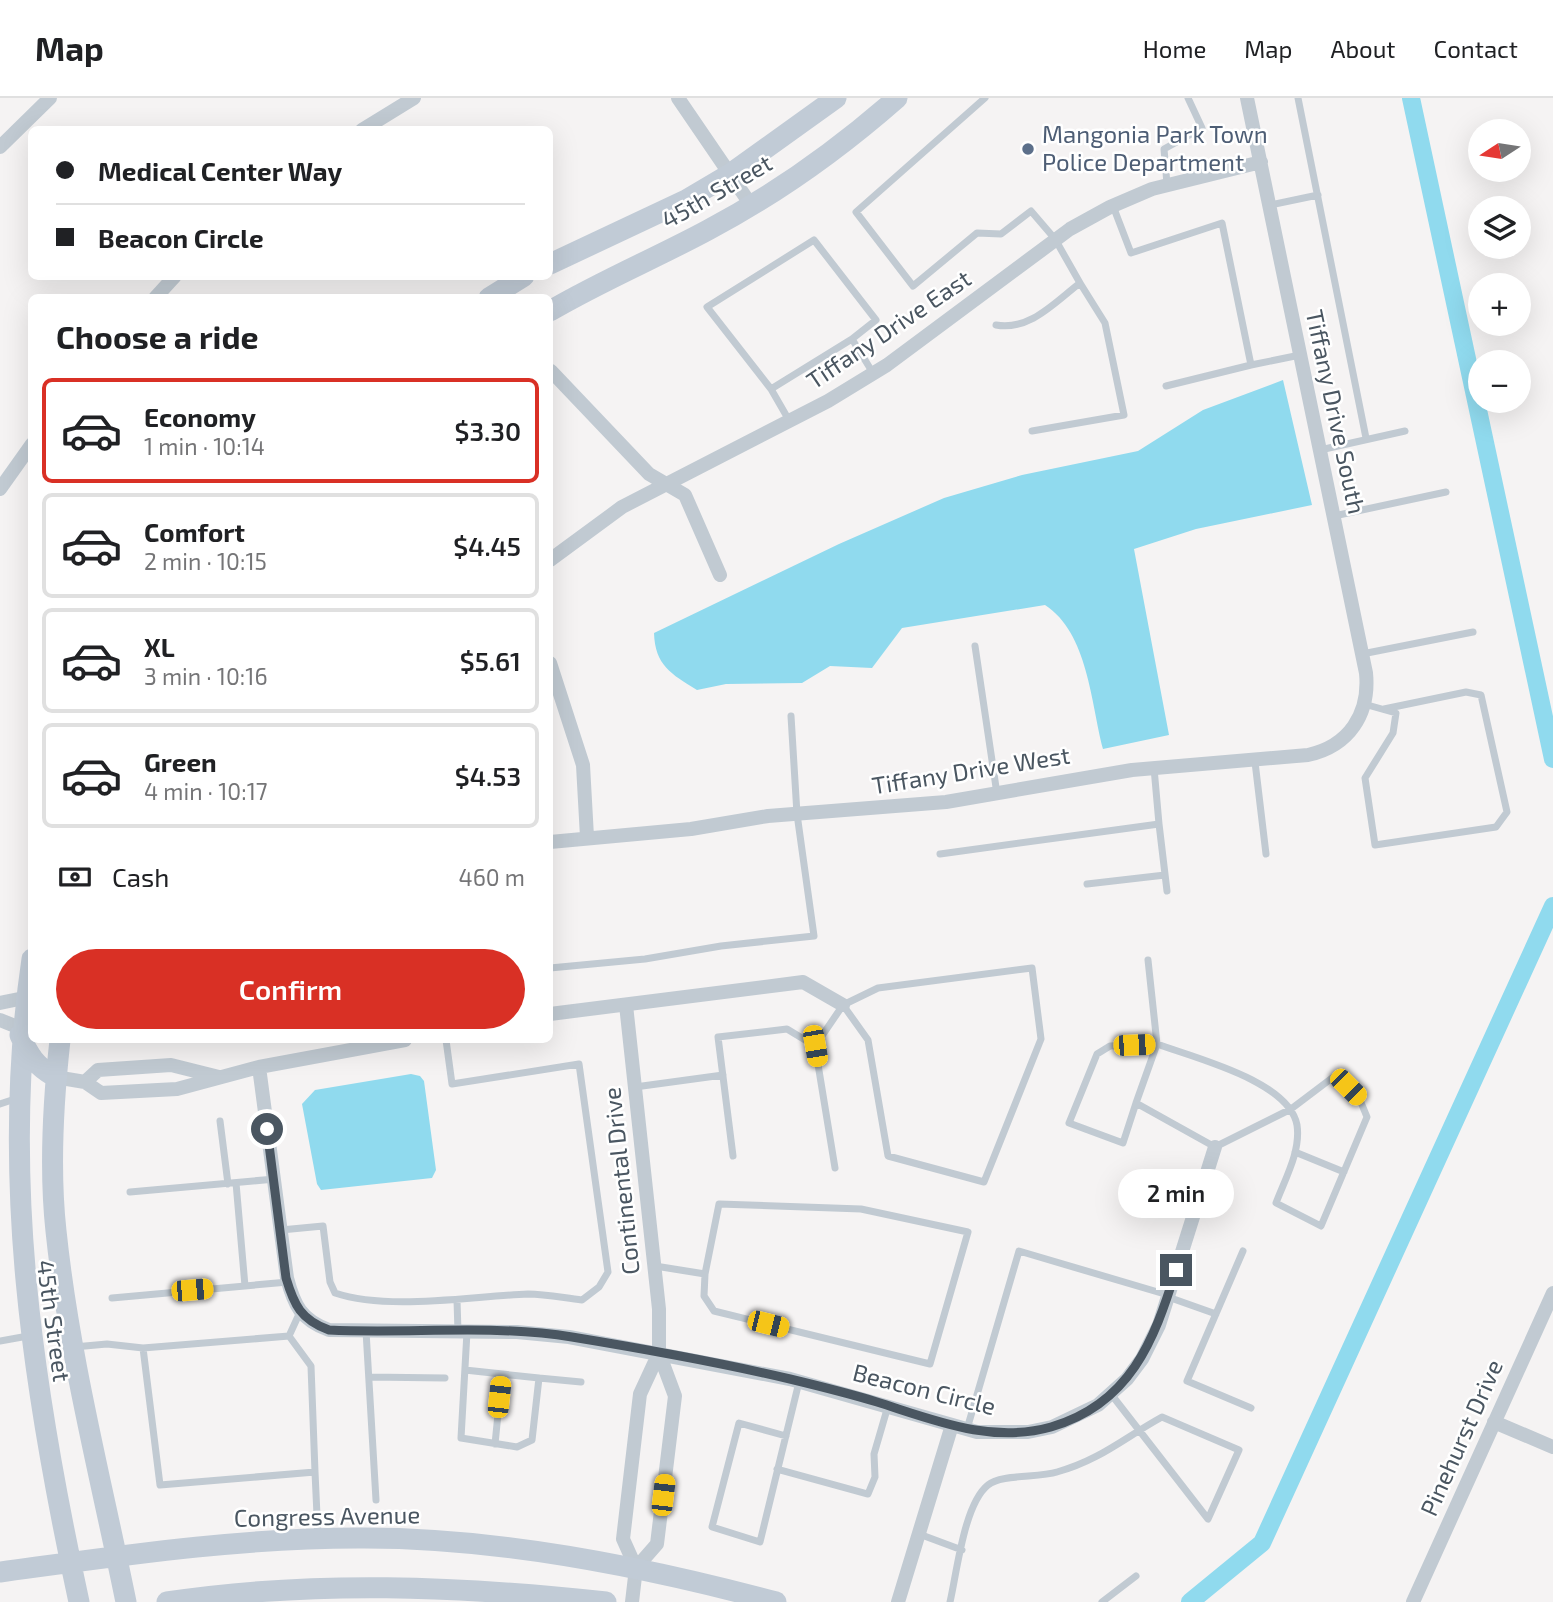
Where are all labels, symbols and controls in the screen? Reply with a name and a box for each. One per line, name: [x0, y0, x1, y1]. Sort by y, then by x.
text: Map: [35, 28, 104, 68]
text: Home: [1143, 34, 1206, 63]
text: Map: [1244, 34, 1292, 63]
text: About: [1330, 34, 1396, 63]
text: Contact: [1434, 34, 1518, 63]
place label: Mangonia Park Town Police Department: [1042, 119, 1268, 176]
north arrow: [1468, 119, 1531, 182]
map controls: [1468, 119, 1531, 413]
marker: Mangonia Park Town Police Department: [1020, 141, 1036, 157]
street label: 45th Street: [656, 147, 777, 234]
text: Medical Center Way: [98, 155, 342, 186]
button: layers: [1468, 196, 1531, 259]
text: Beacon Circle: [98, 222, 264, 253]
street label: Tiffany Drive East: [801, 263, 976, 394]
button: +: [1468, 273, 1531, 336]
street label: Tiffany Drive South: [1301, 307, 1372, 516]
text: Choose a ride: [56, 317, 259, 355]
button: −: [1468, 350, 1531, 413]
icon: car: [60, 399, 123, 462]
text: Economy: [144, 401, 256, 432]
text: $3.30: [455, 415, 521, 446]
text: 1 min · 10:14: [144, 432, 265, 460]
icon: car: [60, 514, 123, 577]
text: Comfort: [144, 516, 245, 547]
text: $4.45: [453, 530, 521, 561]
text: 2 min · 10:15: [144, 547, 267, 575]
icon: car: [60, 629, 123, 692]
text: XL: [144, 631, 175, 662]
text: $5.61: [460, 645, 521, 676]
text: 3 min · 10:16: [144, 662, 268, 690]
street label: Tiffany Drive West: [870, 740, 1072, 799]
icon: car: [60, 744, 123, 807]
text: Green: [144, 746, 217, 777]
text: $4.53: [455, 760, 521, 791]
text: 4 min · 10:17: [144, 777, 268, 805]
icon: cash: [56, 858, 94, 896]
text: Cash: [112, 861, 169, 892]
text: 460 m: [459, 863, 525, 891]
button: Confirm: [56, 949, 525, 1029]
car: [802, 1023, 829, 1069]
car: [1113, 1034, 1156, 1056]
car: [1326, 1065, 1371, 1109]
street label: Continental Drive: [596, 1086, 645, 1276]
route start: [251, 1113, 283, 1145]
callout: 2 min: [1118, 1168, 1234, 1218]
text: 2 min: [1147, 1179, 1205, 1207]
route end: [1160, 1254, 1192, 1286]
street label: 45th Street: [32, 1258, 77, 1384]
car: [171, 1278, 214, 1302]
car: [746, 1309, 791, 1339]
street label: Pinehurst Drive: [1413, 1355, 1508, 1520]
street label: Beacon Circle: [850, 1357, 999, 1420]
car: [487, 1375, 512, 1419]
car: [651, 1473, 676, 1517]
street label: Congress Avenue: [234, 1499, 420, 1532]

